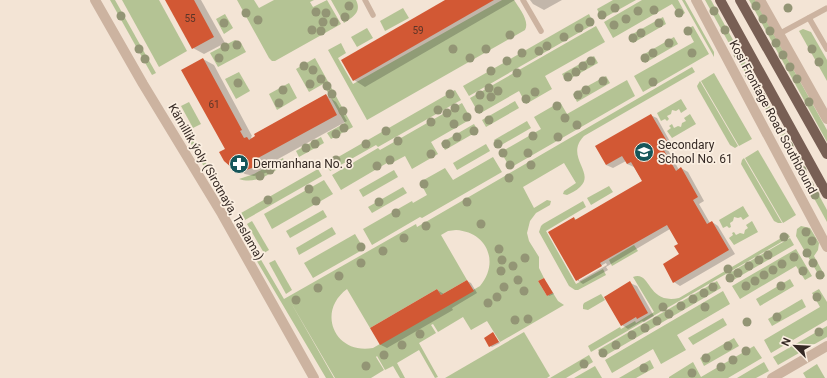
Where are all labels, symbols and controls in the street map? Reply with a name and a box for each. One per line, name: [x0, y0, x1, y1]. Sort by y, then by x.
house number: 55: [184, 13, 196, 24]
house number: 59: [412, 25, 424, 36]
street label: Kosi Frontage Road Southbound: [726, 38, 820, 196]
house number: 61: [208, 99, 220, 110]
street label: Kämillik ýoly (Sirotnaýa, Taslama): [165, 101, 267, 263]
place label: Secondary School No. 61: [658, 138, 733, 166]
school or university icon: Secondary School No. 61: [633, 141, 655, 163]
pharmacy icon: Dermanhana No. 8: [228, 153, 250, 175]
place label: Dermanhana No. 8: [253, 157, 353, 171]
north arrow: [775, 326, 815, 366]
text: N: [779, 336, 794, 348]

